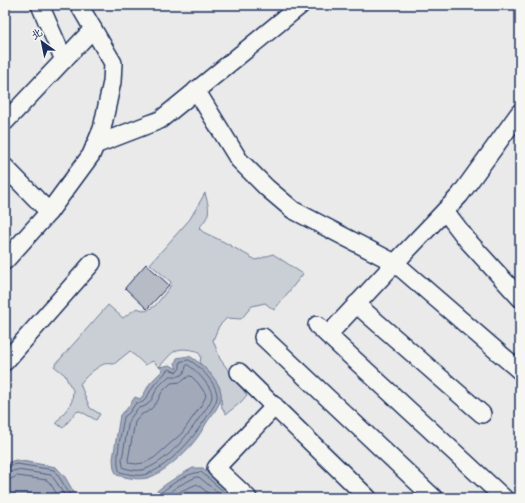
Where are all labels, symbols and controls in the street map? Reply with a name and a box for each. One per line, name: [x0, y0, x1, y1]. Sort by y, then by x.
north arrow: [22, 22, 62, 62]
text: 北: [29, 26, 45, 42]

